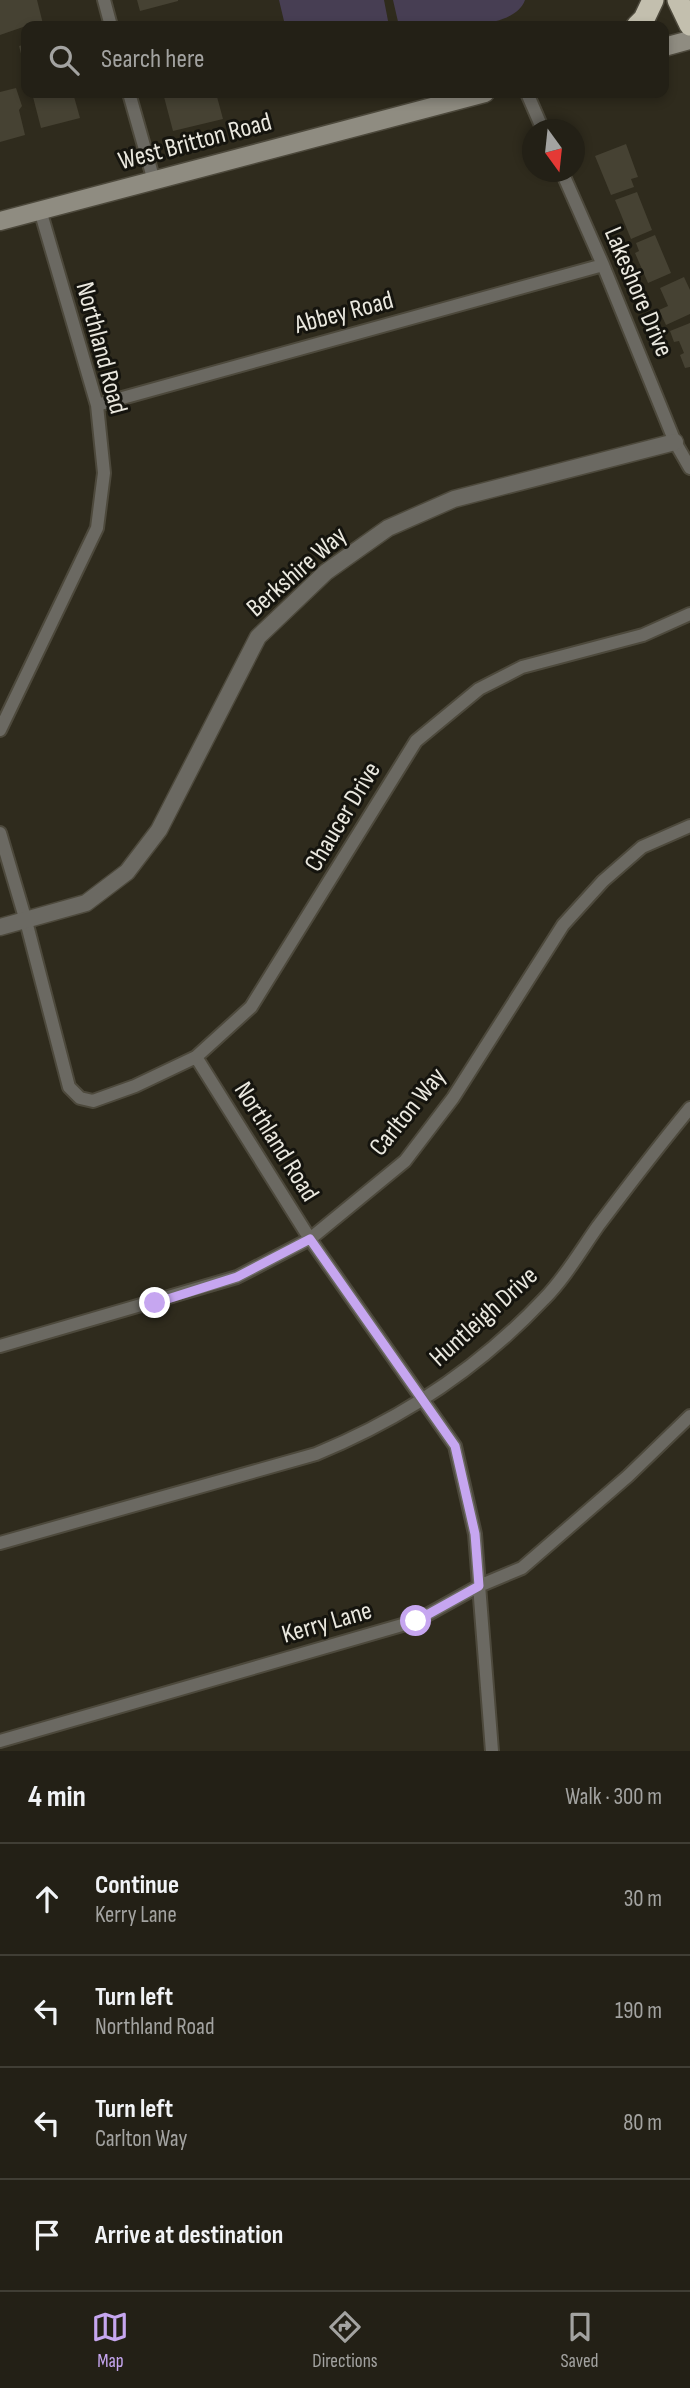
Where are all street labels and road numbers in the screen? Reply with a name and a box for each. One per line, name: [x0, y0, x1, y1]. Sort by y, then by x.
street label: West Britton Road: [115, 107, 275, 177]
street label: Lakeshore Drive: [597, 222, 679, 362]
street label: Northland Road: [69, 279, 133, 417]
street label: Abbey Road: [290, 285, 397, 341]
street label: Berkshire Way: [241, 520, 353, 624]
street label: Chaucer Drive: [298, 757, 388, 877]
street label: Carlton Way: [363, 1062, 453, 1162]
street label: Northland Road: [227, 1076, 325, 1208]
street label: Huntleigh Drive: [424, 1260, 544, 1374]
street label: Kerry Lane: [278, 1595, 376, 1651]

